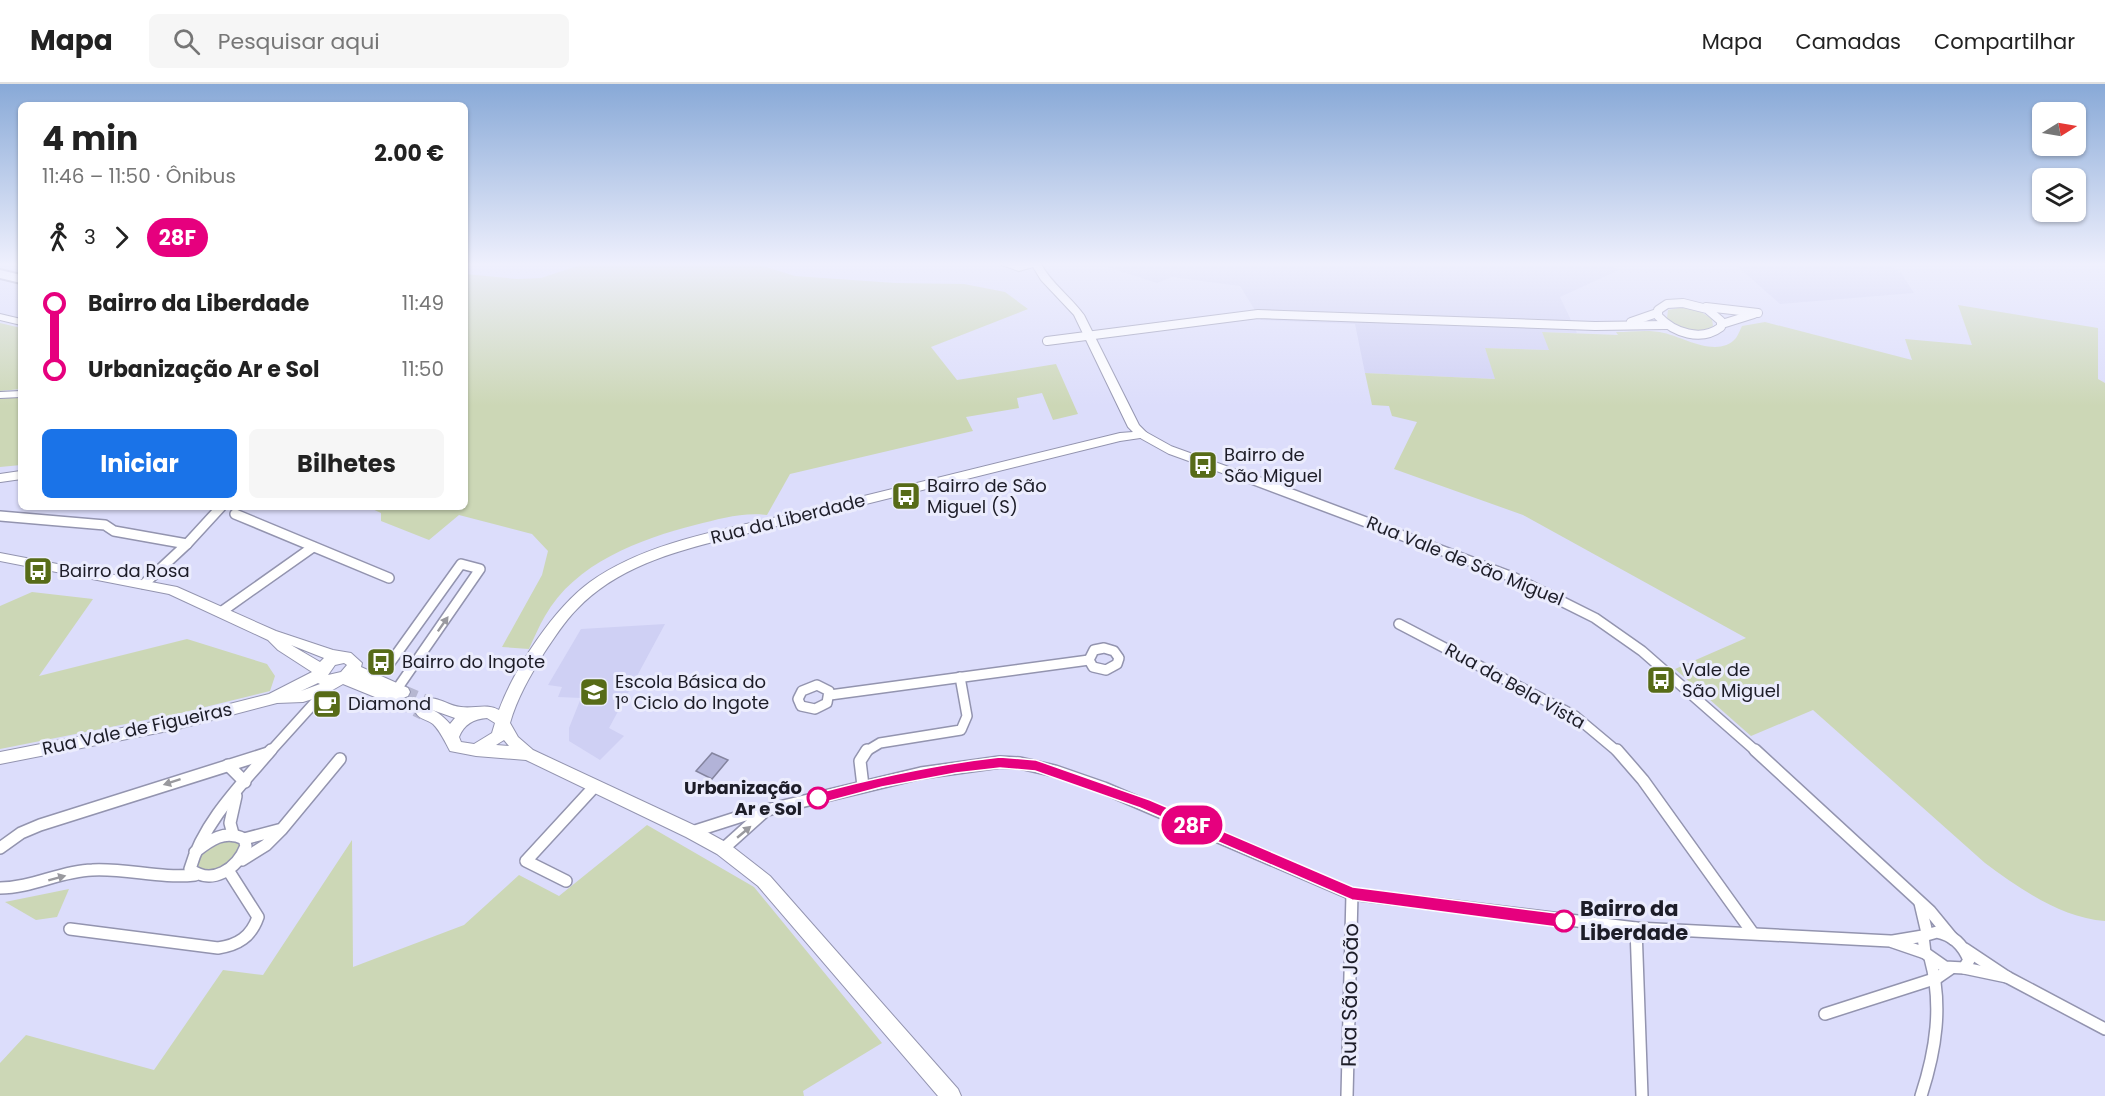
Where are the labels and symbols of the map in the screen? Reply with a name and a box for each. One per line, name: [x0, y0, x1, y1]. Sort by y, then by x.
north arrow: [2032, 102, 2086, 156]
place label: Bairro de São Miguel: [1224, 442, 1322, 488]
bus stop icon: Bairro de São Miguel: [1187, 449, 1219, 481]
place label: Bairro de São Miguel (S): [927, 473, 1047, 519]
bus stop icon: Bairro de São Miguel (S): [890, 480, 922, 512]
street label: Rua da Liberdade: [708, 487, 868, 550]
street label: Rua Vale de São Miguel: [1363, 510, 1567, 612]
bus stop icon: Bairro da Rosa: [22, 555, 54, 587]
place label: Bairro da Rosa: [59, 558, 190, 583]
one-way arrow: [437, 616, 448, 632]
street label: Rua da Bela Vista: [1441, 637, 1590, 735]
bus stop icon: Bairro do Ingote: [365, 646, 397, 678]
place label: Bairro do Ingote: [402, 649, 545, 674]
place label: Vale de São Miguel: [1682, 657, 1780, 703]
bus stop icon: Vale de São Miguel: [1645, 664, 1677, 696]
place label: Escola Básica do 1º Ciclo do Ingote: [615, 669, 769, 715]
school or university icon: Escola Básica do 1º Ciclo do Ingote: [578, 676, 610, 708]
cafe icon: Diamond: [311, 688, 343, 720]
place label: Diamond: [348, 691, 431, 716]
street label: Rua Vale de Figueiras: [40, 696, 234, 761]
place label: Urbanização Ar e Sol: [684, 775, 802, 821]
one-way arrow: [163, 778, 181, 787]
marker: Urbanização Ar e Sol: [807, 787, 829, 809]
line badge: 28F: [1158, 806, 1226, 844]
one-way arrow: [736, 826, 751, 839]
one-way arrow: [48, 873, 66, 883]
place label: Bairro da Liberdade: [1580, 894, 1688, 947]
marker: Bairro da Liberdade: [1553, 910, 1575, 932]
street label: Rua São João: [1334, 923, 1365, 1067]

